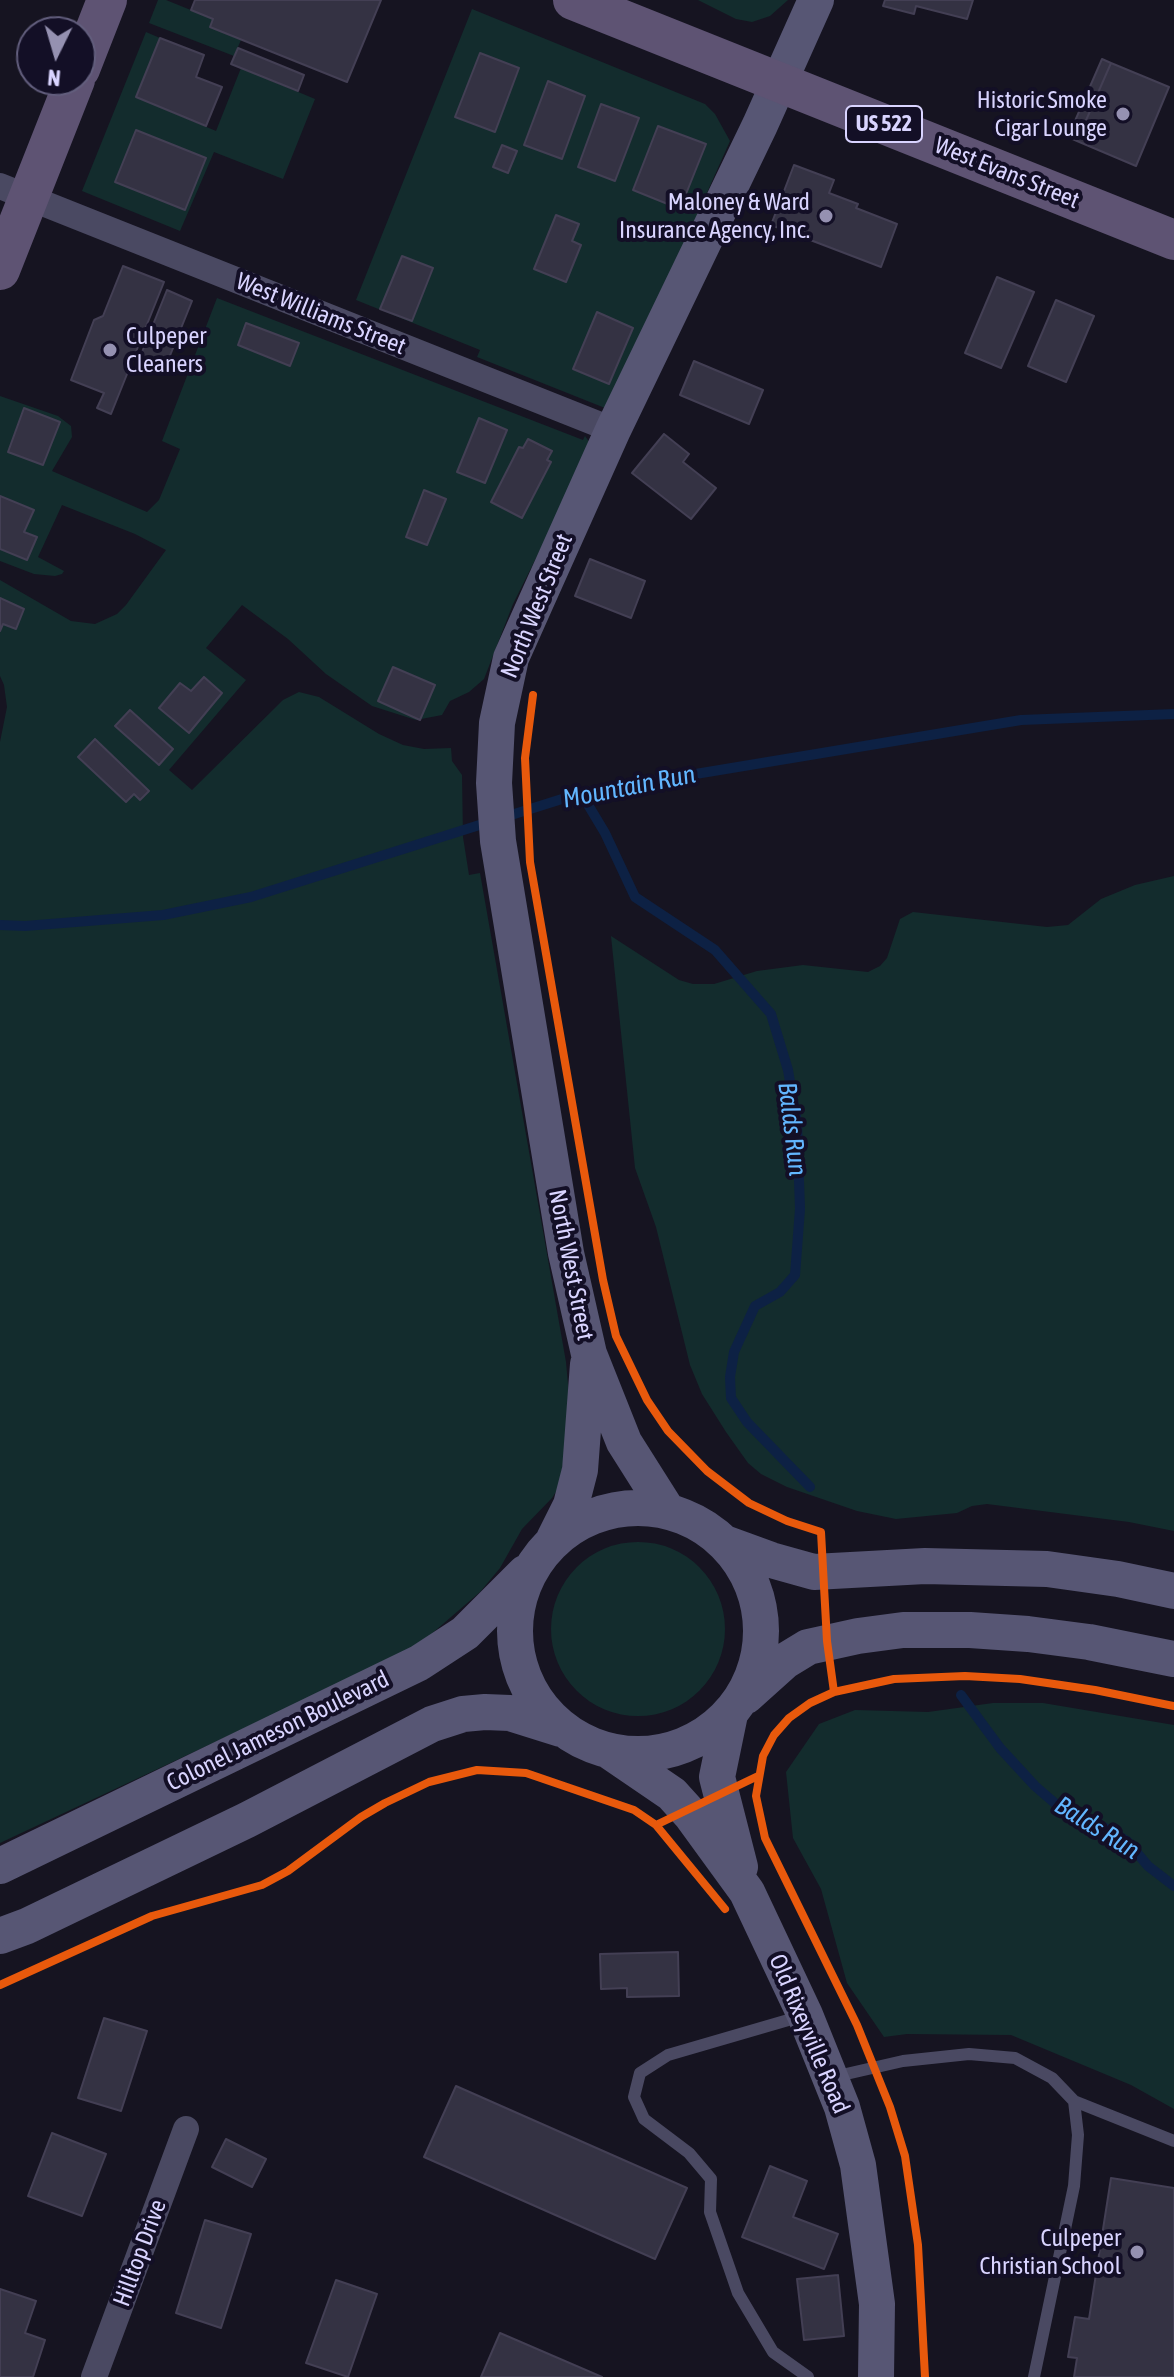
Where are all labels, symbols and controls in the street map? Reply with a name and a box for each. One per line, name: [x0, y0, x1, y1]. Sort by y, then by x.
north arrow: [16, 16, 96, 96]
text: N: [46, 64, 62, 91]
place label: Historic Smoke Cigar Lounge: [977, 86, 1107, 142]
marker: Historic Smoke Cigar Lounge: [1114, 105, 1132, 123]
road number: US 522: [846, 106, 922, 142]
street label: West Evans Street: [931, 131, 1083, 215]
place label: Maloney & Ward Insurance Agency, Inc.: [619, 188, 810, 244]
marker: Maloney & Ward Insurance Agency, Inc.: [817, 207, 835, 225]
street label: West Williams Street: [232, 267, 410, 361]
place label: Culpeper Cleaners: [126, 322, 206, 378]
marker: Culpeper Cleaners: [101, 341, 119, 359]
street label: North West Street: [495, 530, 579, 682]
water label: Mountain Run: [560, 759, 698, 815]
water label: Balds Run: [771, 1080, 813, 1178]
street label: North West Street: [542, 1187, 600, 1343]
street label: Colonel Jameson Boulevard: [162, 1665, 394, 1797]
water label: Balds Run: [1049, 1790, 1145, 1866]
street label: Old Rixeyville Road: [762, 1950, 856, 2118]
street label: Hilltop Drive: [107, 2196, 173, 2310]
place label: Culpeper Christian School: [979, 2224, 1121, 2280]
marker: Culpeper Christian School: [1128, 2243, 1146, 2261]

